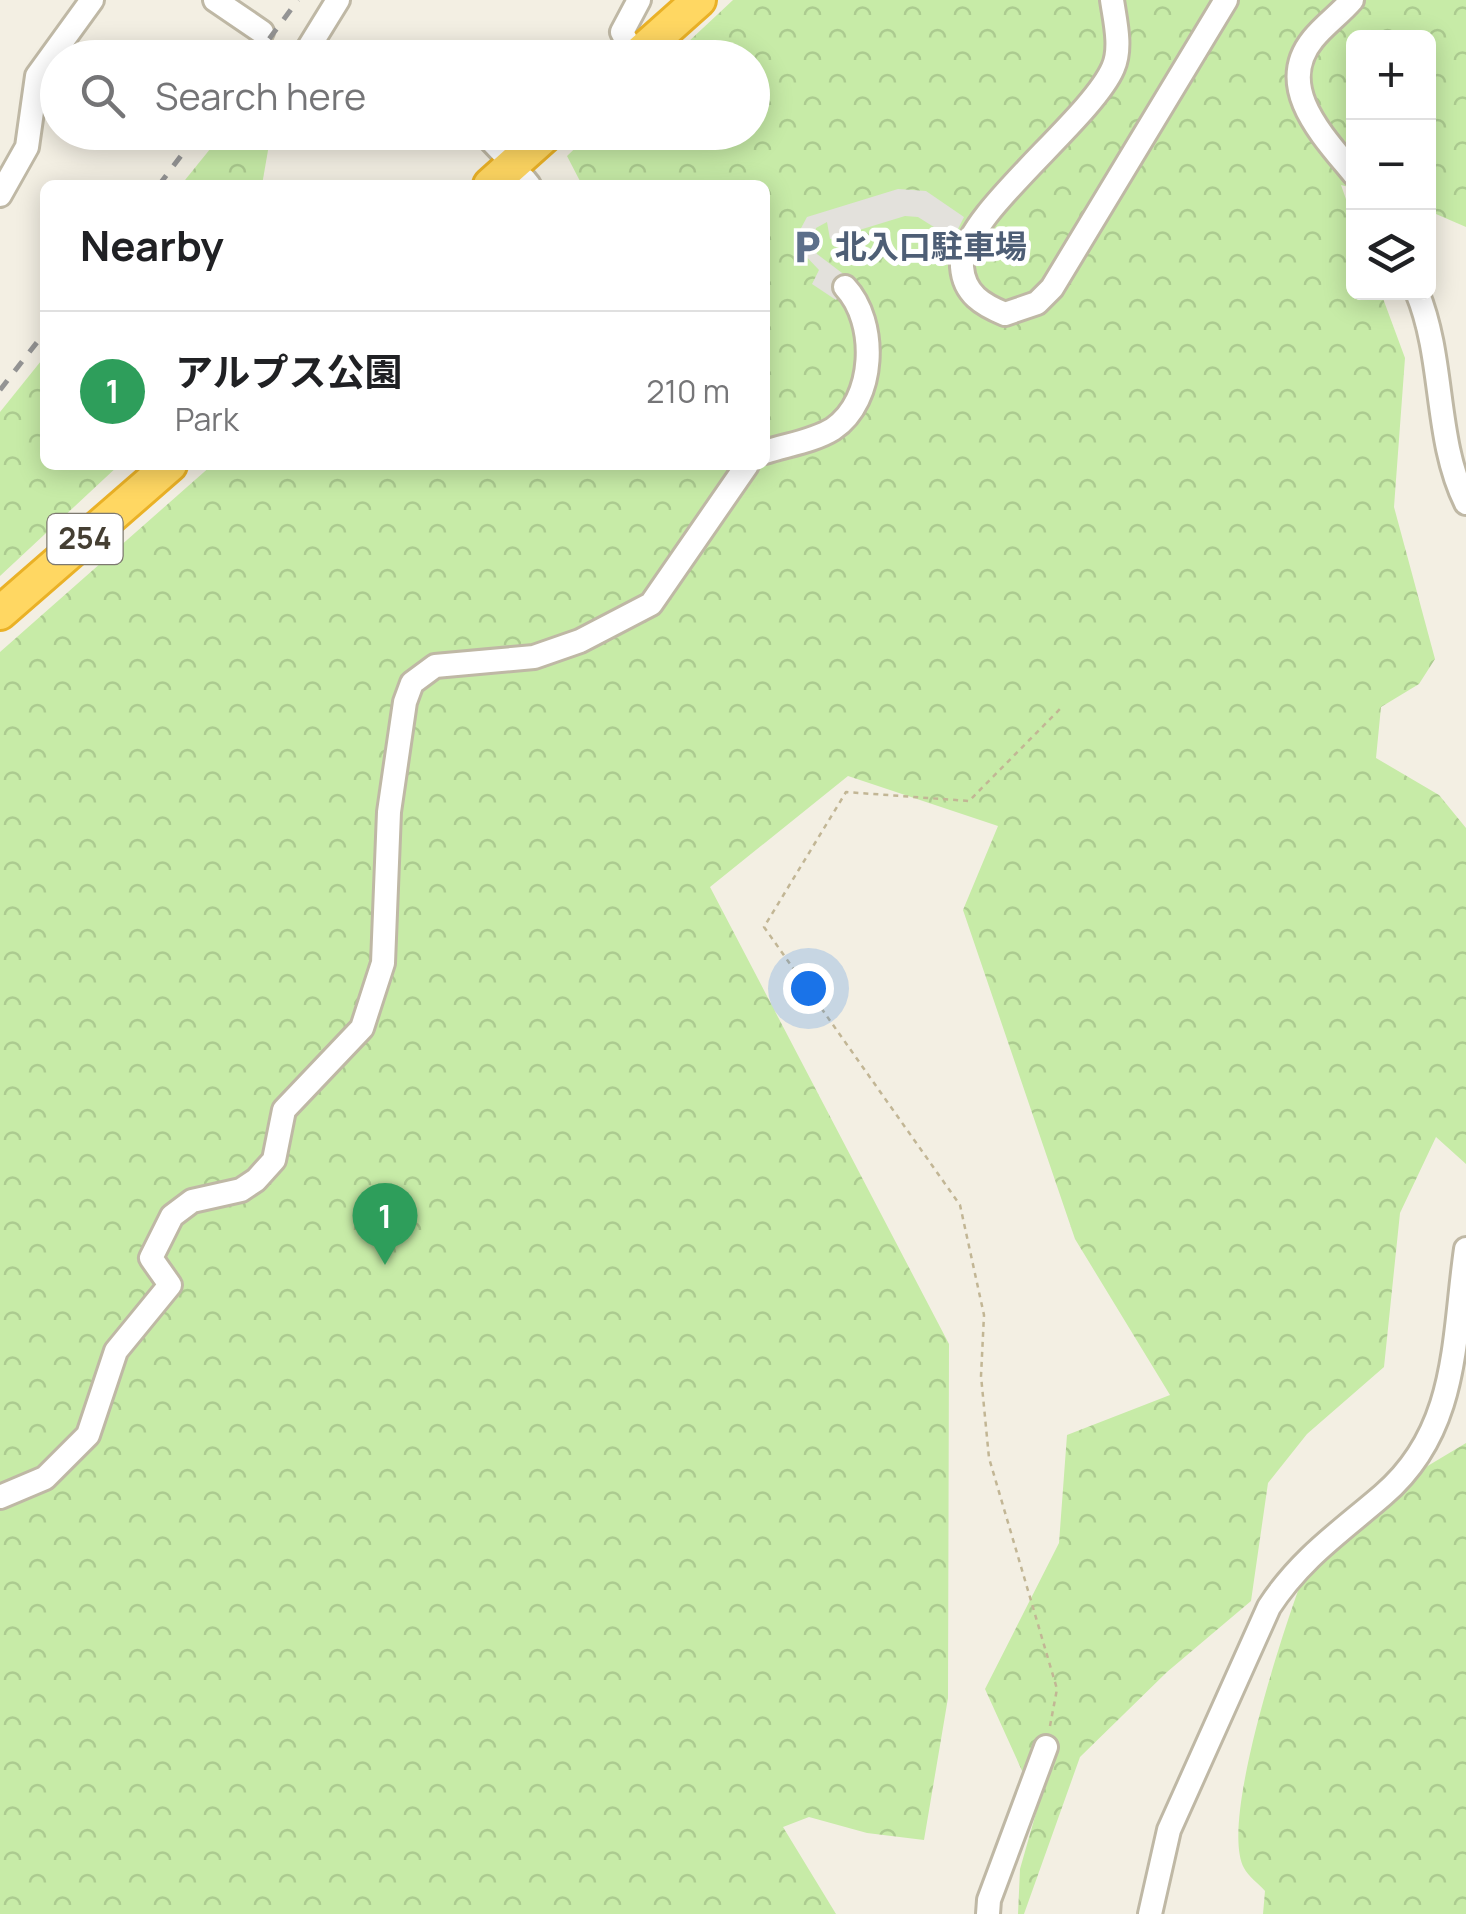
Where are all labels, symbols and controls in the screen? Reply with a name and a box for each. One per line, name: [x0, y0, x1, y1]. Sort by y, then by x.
map controls: [1346, 30, 1436, 300]
button: +: [1346, 30, 1436, 120]
search box: [40, 40, 770, 150]
icon: search: [75, 68, 130, 123]
text: Search here: [155, 69, 366, 121]
button: −: [1346, 120, 1436, 210]
button: layers: [1346, 210, 1436, 300]
text: Nearby: [80, 216, 224, 274]
place label: 北入口駐車場: [835, 224, 1027, 268]
parking icon: 北入口駐車場: [788, 228, 826, 266]
text: アルプス公園: [175, 345, 403, 397]
text: 1: [105, 369, 120, 413]
text: 210 m: [646, 369, 730, 413]
text: Park: [175, 397, 239, 441]
road number: 254: [48, 514, 122, 564]
your location: [783, 963, 834, 1014]
pin: 1: [352, 1182, 418, 1265]

